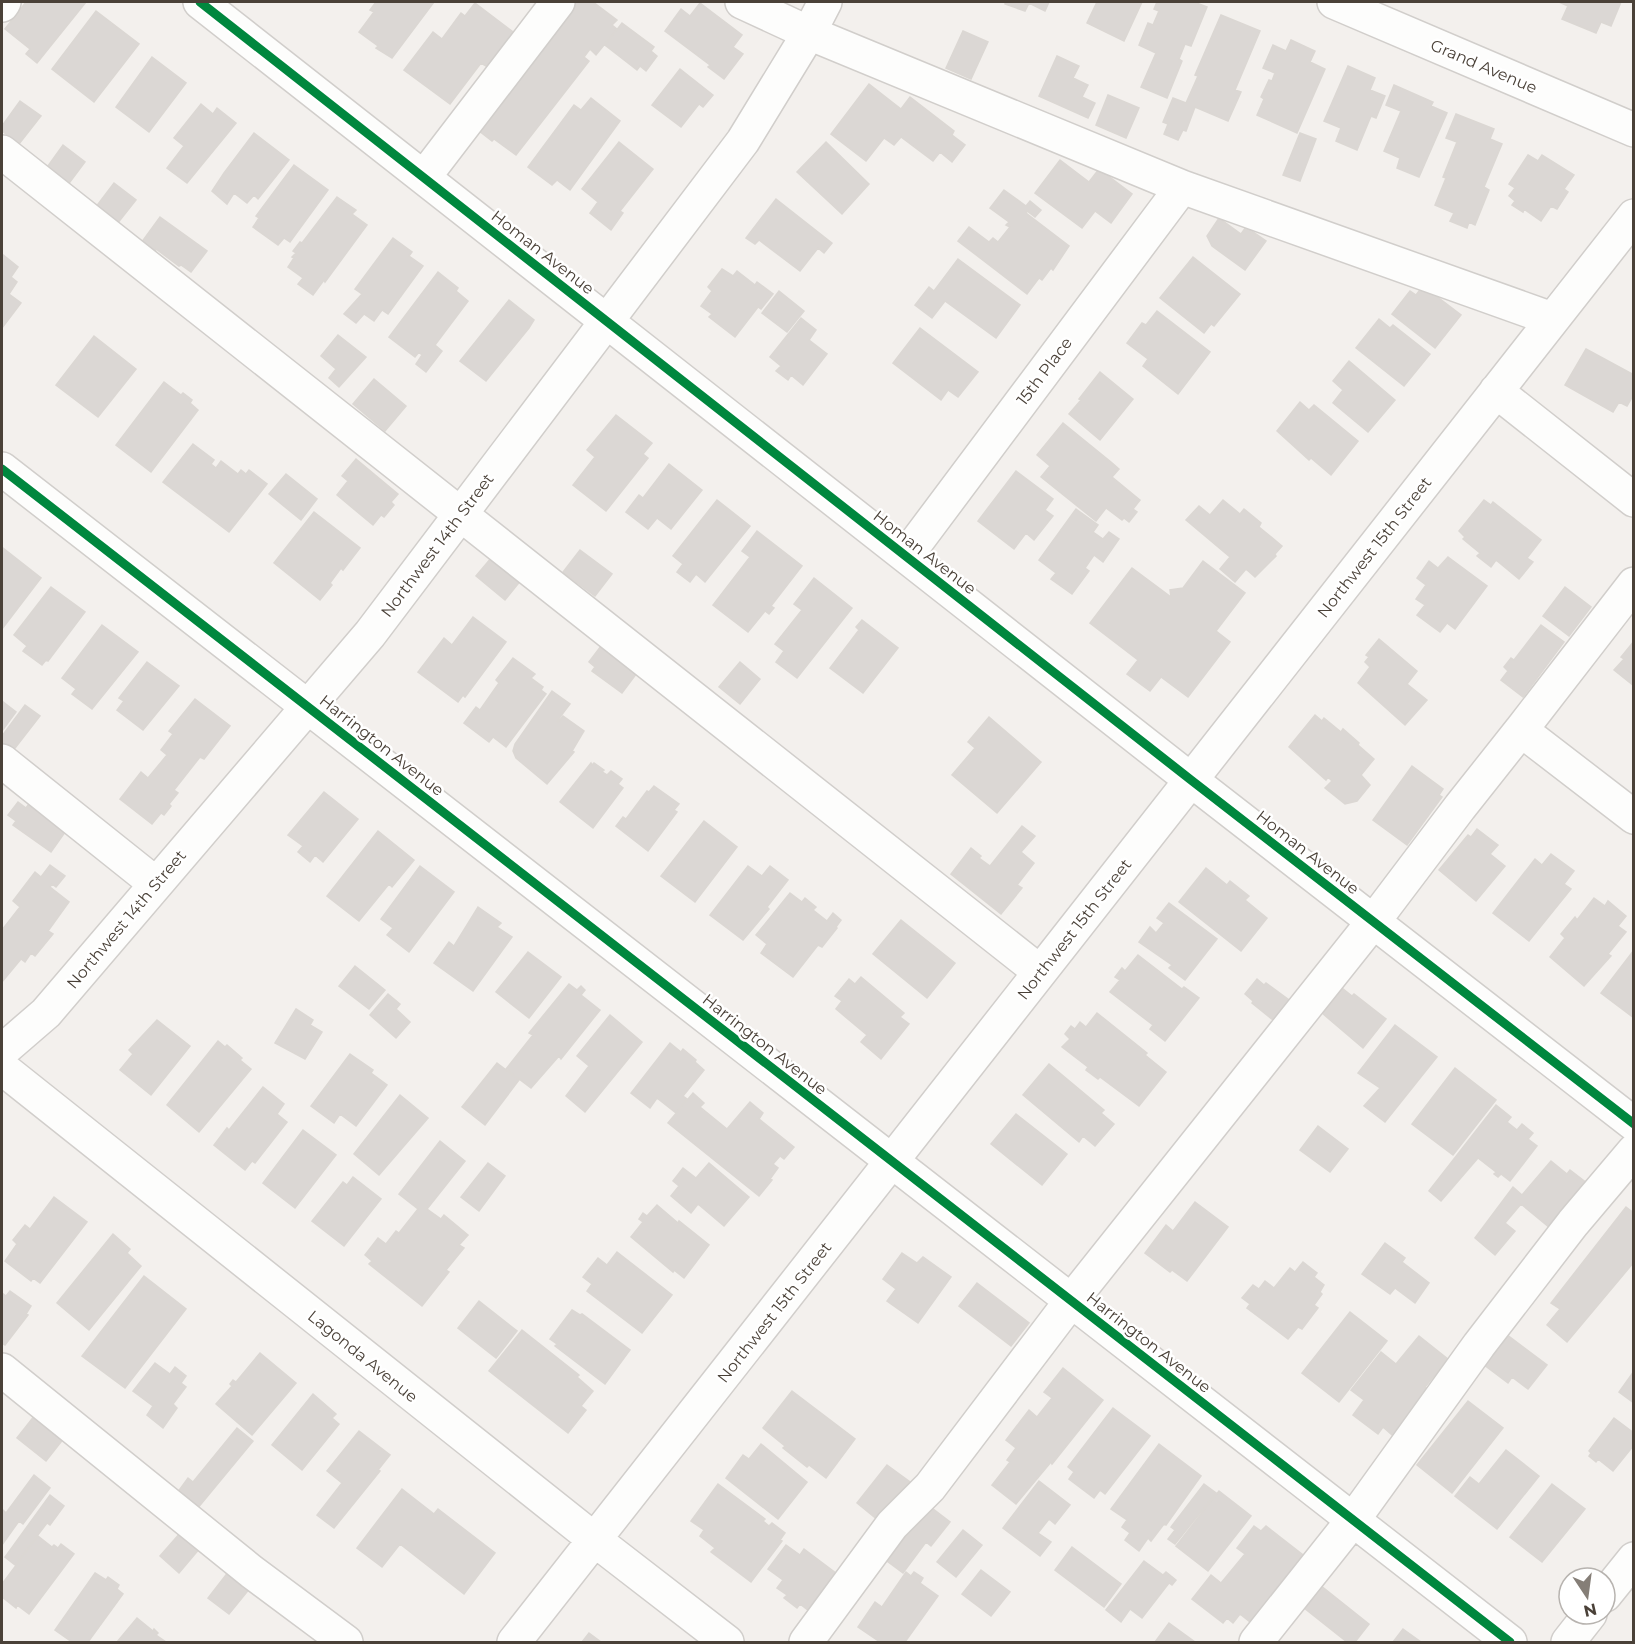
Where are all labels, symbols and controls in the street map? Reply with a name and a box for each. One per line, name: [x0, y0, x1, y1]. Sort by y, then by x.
street label: Grand Avenue: [1428, 35, 1540, 97]
street label: Homan Avenue: [488, 206, 598, 298]
street label: 15th Place: [1013, 334, 1076, 409]
street label: Northwest 14th Street: [377, 469, 498, 621]
street label: Northwest 15th Street: [1313, 473, 1436, 622]
street label: Homan Avenue: [870, 506, 980, 598]
street label: Harrington Avenue: [316, 691, 448, 800]
street label: Homan Avenue: [1253, 806, 1363, 898]
street label: Northwest 14th Street: [63, 846, 190, 992]
street label: Northwest 15th Street: [1013, 855, 1136, 1004]
street label: Harrington Avenue: [699, 990, 831, 1099]
street label: Northwest 15th Street: [713, 1238, 836, 1387]
street label: Harrington Avenue: [1083, 1288, 1215, 1397]
street label: Lagonda Avenue: [304, 1306, 421, 1406]
north arrow: [1557, 1566, 1617, 1626]
text: N: [1582, 1599, 1599, 1621]

